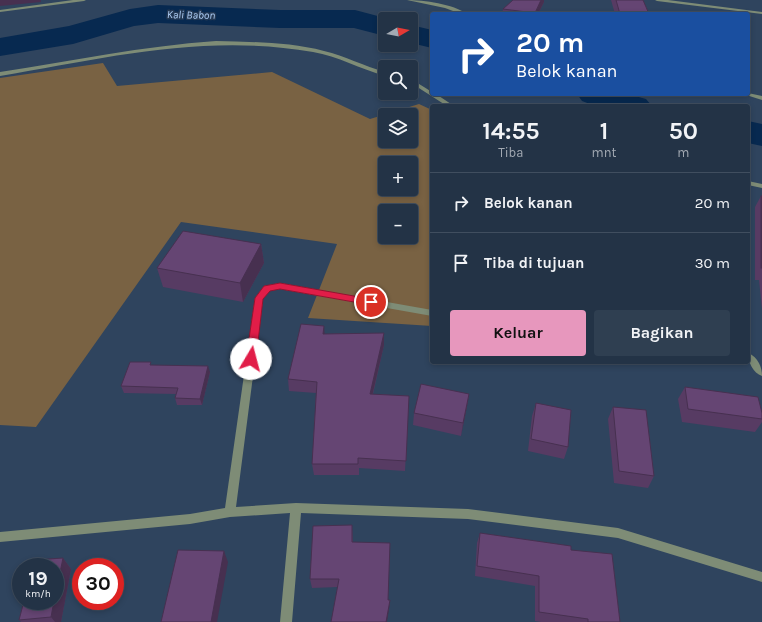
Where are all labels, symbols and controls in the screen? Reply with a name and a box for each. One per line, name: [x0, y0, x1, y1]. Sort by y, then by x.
water label: Kali Babon: [167, 8, 215, 22]
north arrow: [378, 12, 418, 52]
map controls: [378, 12, 418, 244]
text: 20 m: [516, 26, 584, 59]
icon: right: [450, 28, 502, 80]
button: search: [378, 60, 418, 100]
text: Belok kanan: [516, 60, 617, 82]
button: layers: [378, 108, 418, 148]
text: 14:55: [482, 117, 539, 145]
text: 1: [600, 117, 608, 145]
text: 50: [669, 117, 698, 145]
text: Tiba: [498, 145, 523, 160]
text: mnt: [592, 145, 617, 160]
text: m: [677, 145, 689, 160]
button: +: [378, 156, 418, 196]
icon: right: [450, 192, 472, 214]
text: Belok kanan: [484, 194, 573, 212]
text: 20 m: [695, 194, 730, 212]
button: −: [378, 204, 418, 244]
icon: arrive: [450, 252, 472, 274]
text: Tiba di tujuan: [484, 254, 584, 272]
text: 30 m: [695, 254, 730, 272]
pin: [354, 285, 388, 319]
icon: arrive: [360, 291, 382, 313]
button: Keluar: [450, 310, 586, 356]
button: Bagikan: [594, 310, 730, 356]
position arrow: [230, 338, 272, 380]
speed limit sign: 30: [72, 558, 124, 610]
text: 19: [28, 567, 48, 590]
text: km/h: [25, 588, 51, 600]

